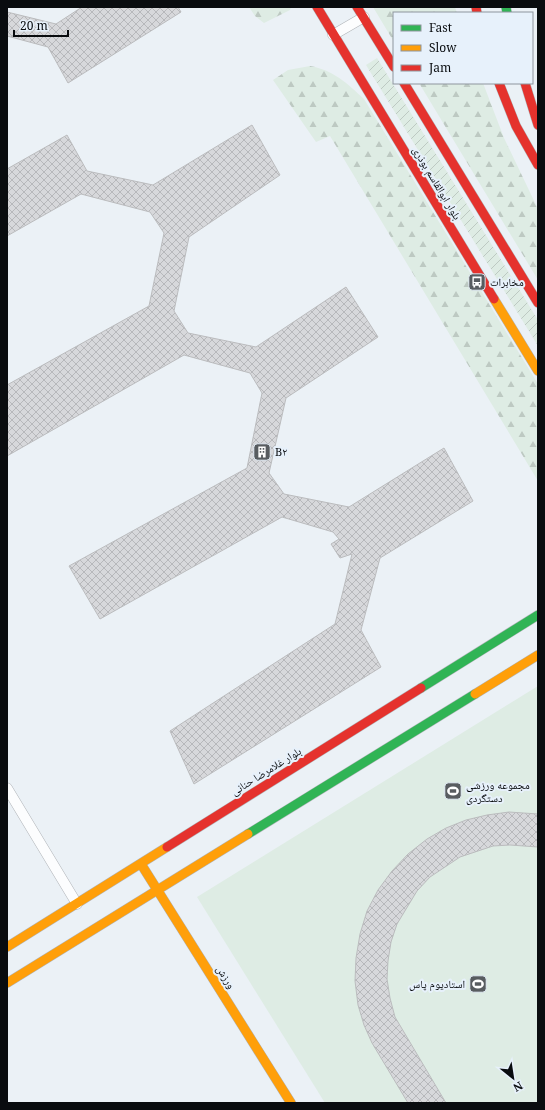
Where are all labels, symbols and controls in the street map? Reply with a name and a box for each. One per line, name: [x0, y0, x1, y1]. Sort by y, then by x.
scale bar: [14, 12, 68, 38]
legend: [393, 12, 533, 84]
text: 20 m: [20, 17, 48, 34]
text: Fast: [429, 19, 452, 36]
text: Slow: [429, 39, 457, 56]
text: Jam: [428, 59, 451, 76]
street label: بلوار ابوالقاسم بوذری: [409, 143, 465, 223]
bus stop icon: مخابرات: [467, 272, 487, 292]
place label: مخابرات: [490, 274, 524, 289]
building icon: B۲: [252, 442, 272, 462]
place label: B۲: [275, 444, 287, 459]
street label: بلوار غلامرضا حنانی: [228, 743, 304, 798]
place label: مجموعه ورزشی دستگردی: [466, 777, 530, 805]
sports icon: مجموعه ورزشی دستگردی: [443, 781, 463, 801]
street label: ورزش: [213, 962, 239, 991]
sports icon: استادیوم پاس: [468, 974, 488, 994]
place label: استادیوم پاس: [409, 976, 465, 991]
north arrow: [493, 1058, 533, 1098]
text: N: [510, 1078, 526, 1096]

